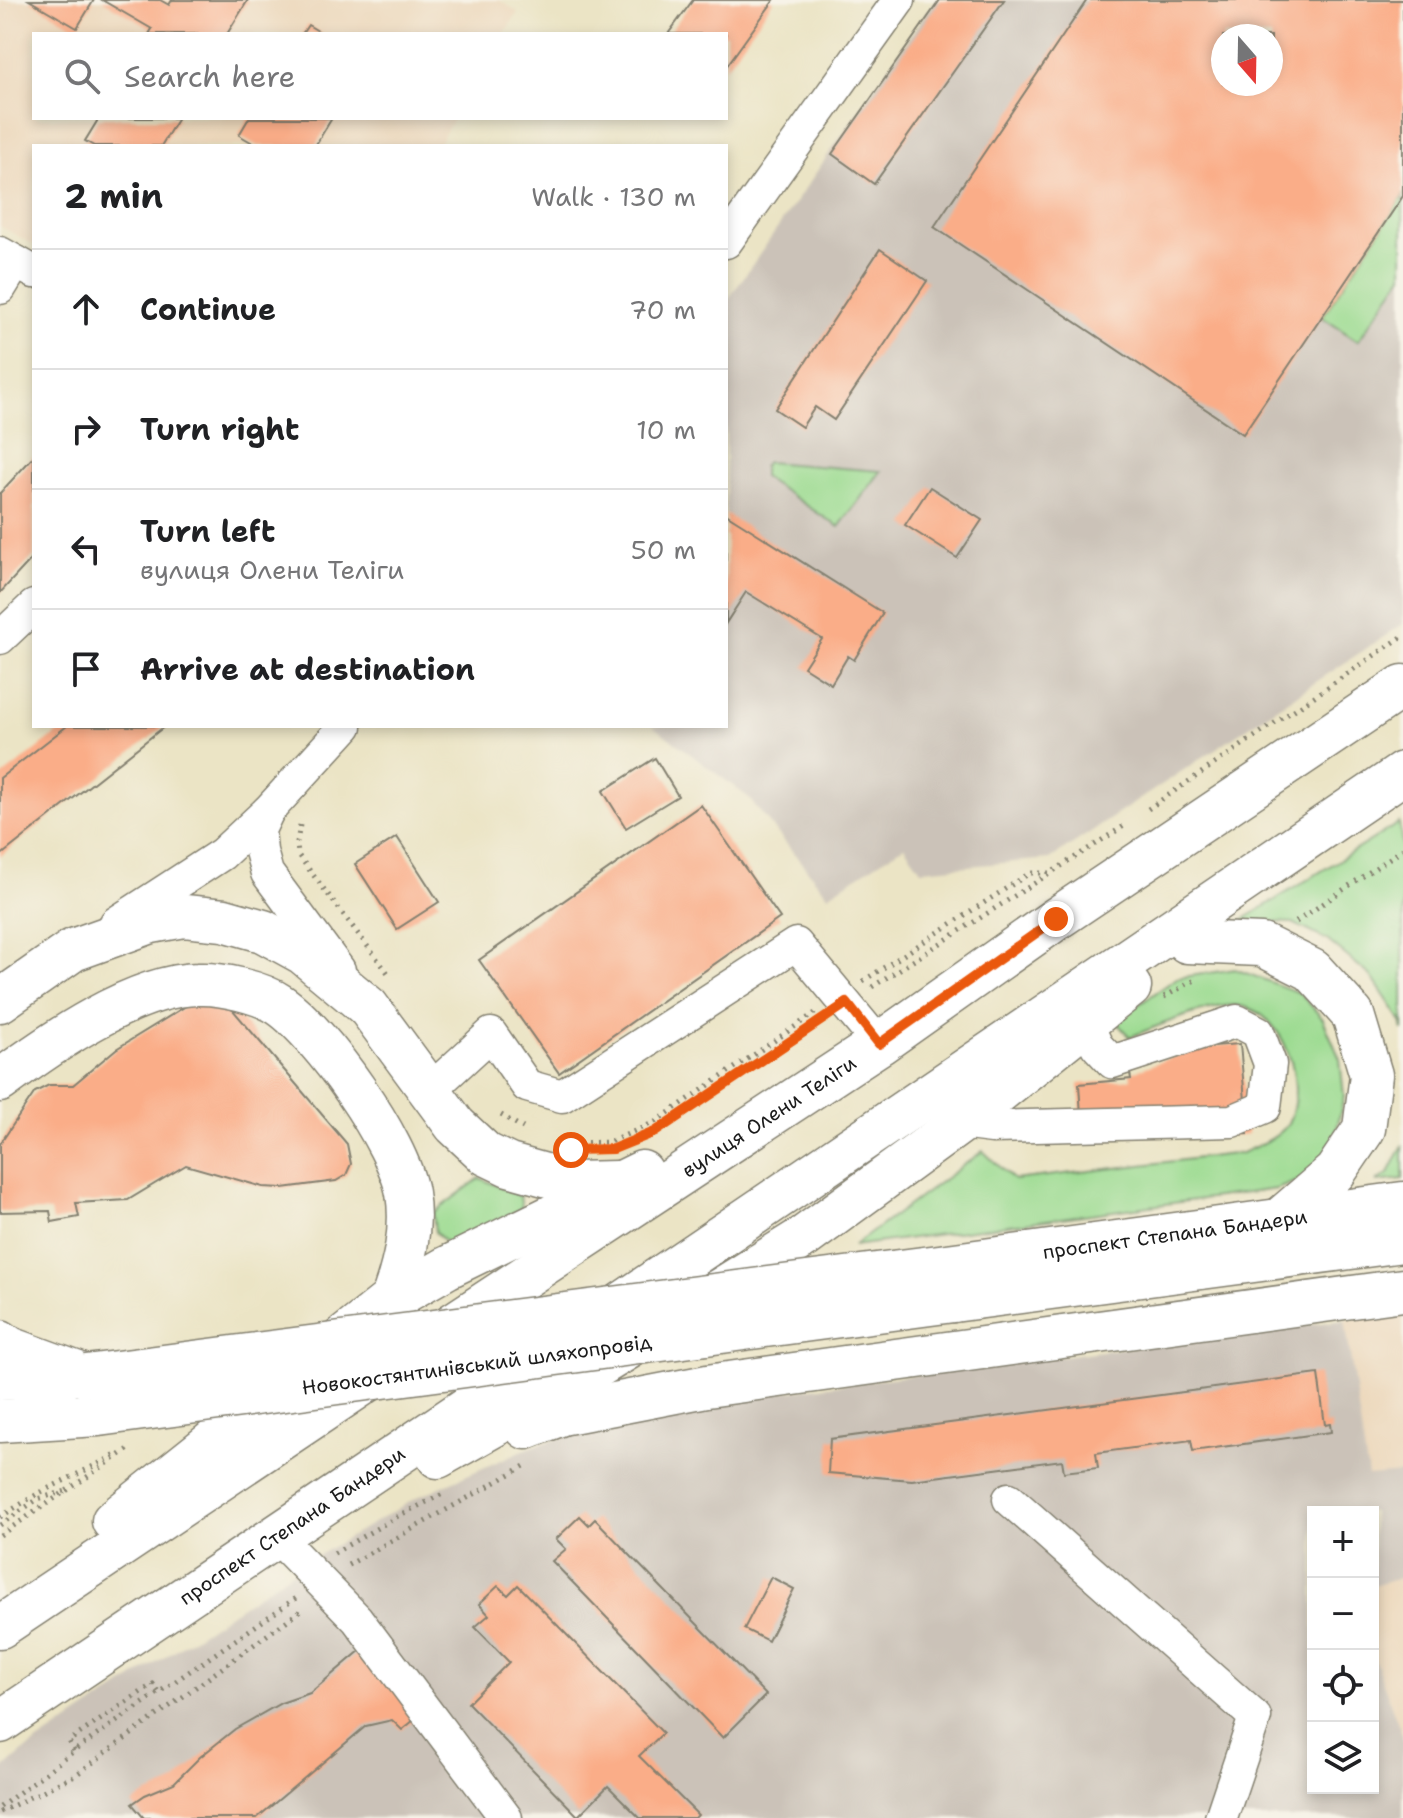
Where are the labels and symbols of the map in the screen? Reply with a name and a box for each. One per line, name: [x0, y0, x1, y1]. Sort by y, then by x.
north arrow: [1211, 24, 1283, 96]
route end: [1038, 901, 1074, 937]
street label: вулиця Олени Теліги: [677, 1050, 861, 1183]
route start: [553, 1132, 589, 1168]
street label: проспект Степана Бандери: [1041, 1203, 1309, 1265]
street label: Новокостянтинівський шляхопровід: [300, 1328, 654, 1401]
street label: проспект Степана Бандери: [174, 1440, 410, 1611]

